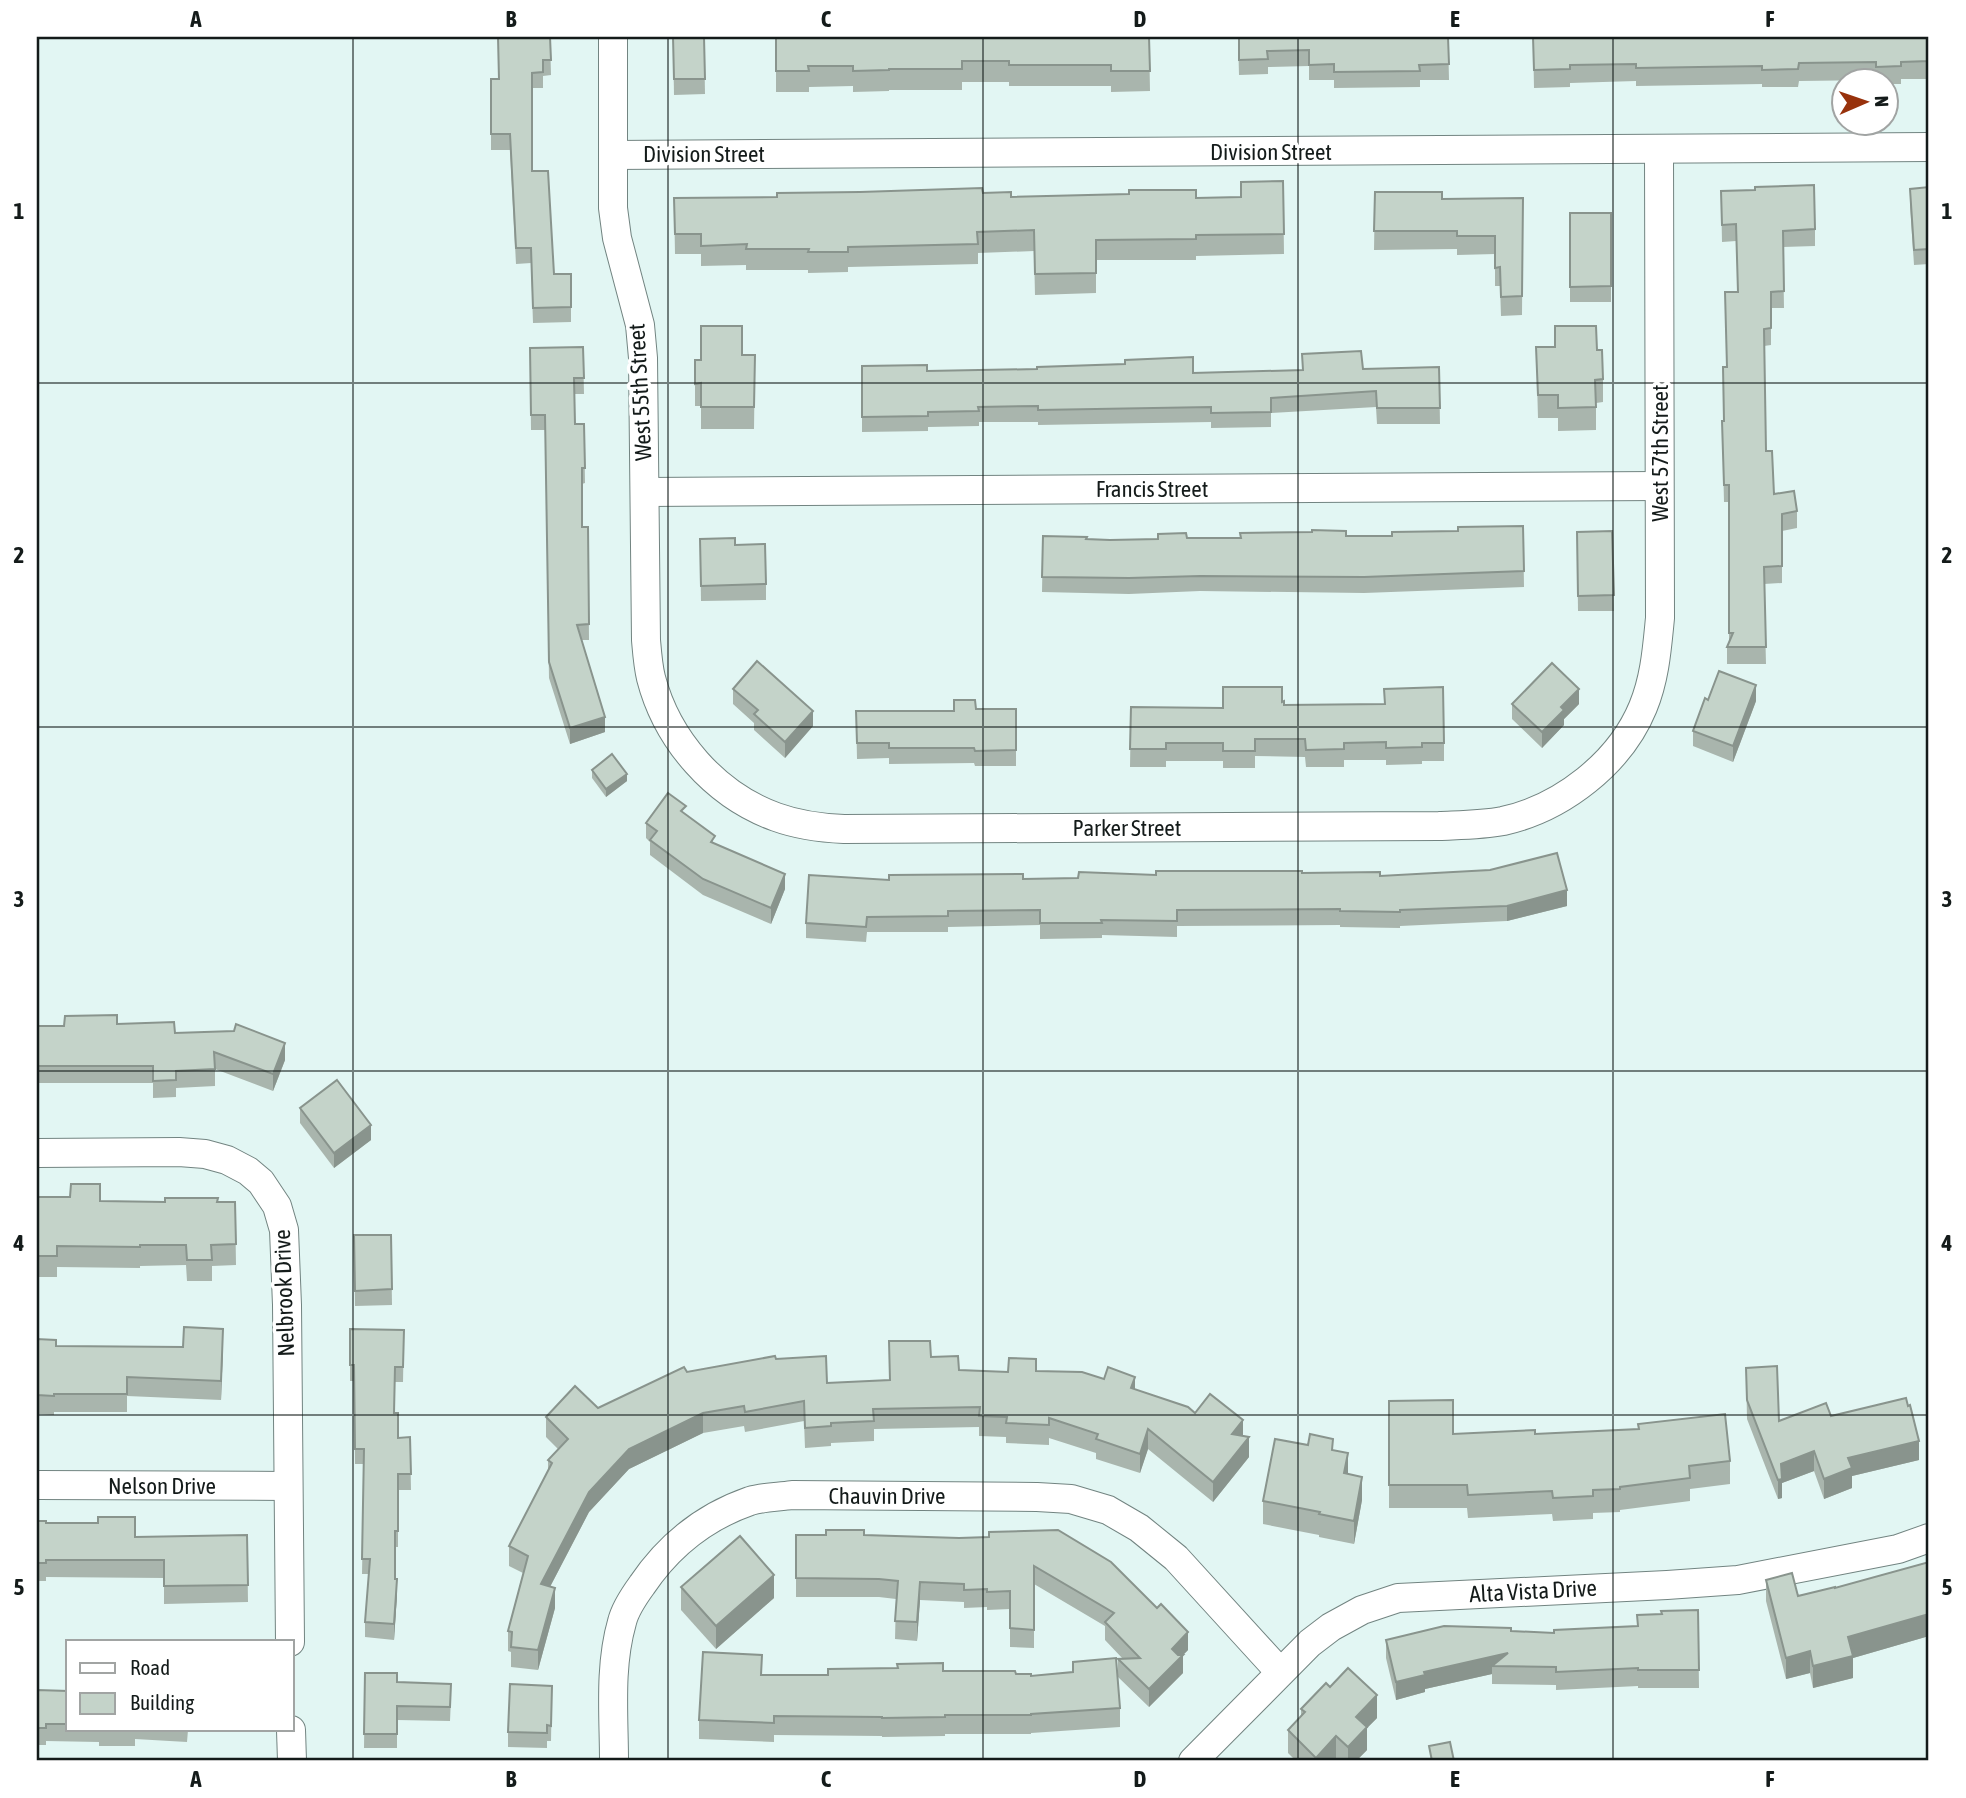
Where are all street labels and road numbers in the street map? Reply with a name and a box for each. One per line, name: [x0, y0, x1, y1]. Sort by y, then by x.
street label: Division Street: [1210, 139, 1332, 165]
street label: Division Street: [643, 141, 765, 167]
street label: West 55th Street: [623, 323, 657, 461]
street label: West 57th Street: [1647, 384, 1673, 522]
street label: Francis Street: [1096, 476, 1208, 502]
street label: Parker Street: [1073, 815, 1181, 841]
street label: Nelbrook Drive: [269, 1229, 299, 1357]
street label: Nelson Drive: [108, 1473, 216, 1499]
street label: Chauvin Drive: [828, 1483, 946, 1509]
street label: Alta Vista Drive: [1469, 1575, 1597, 1607]

